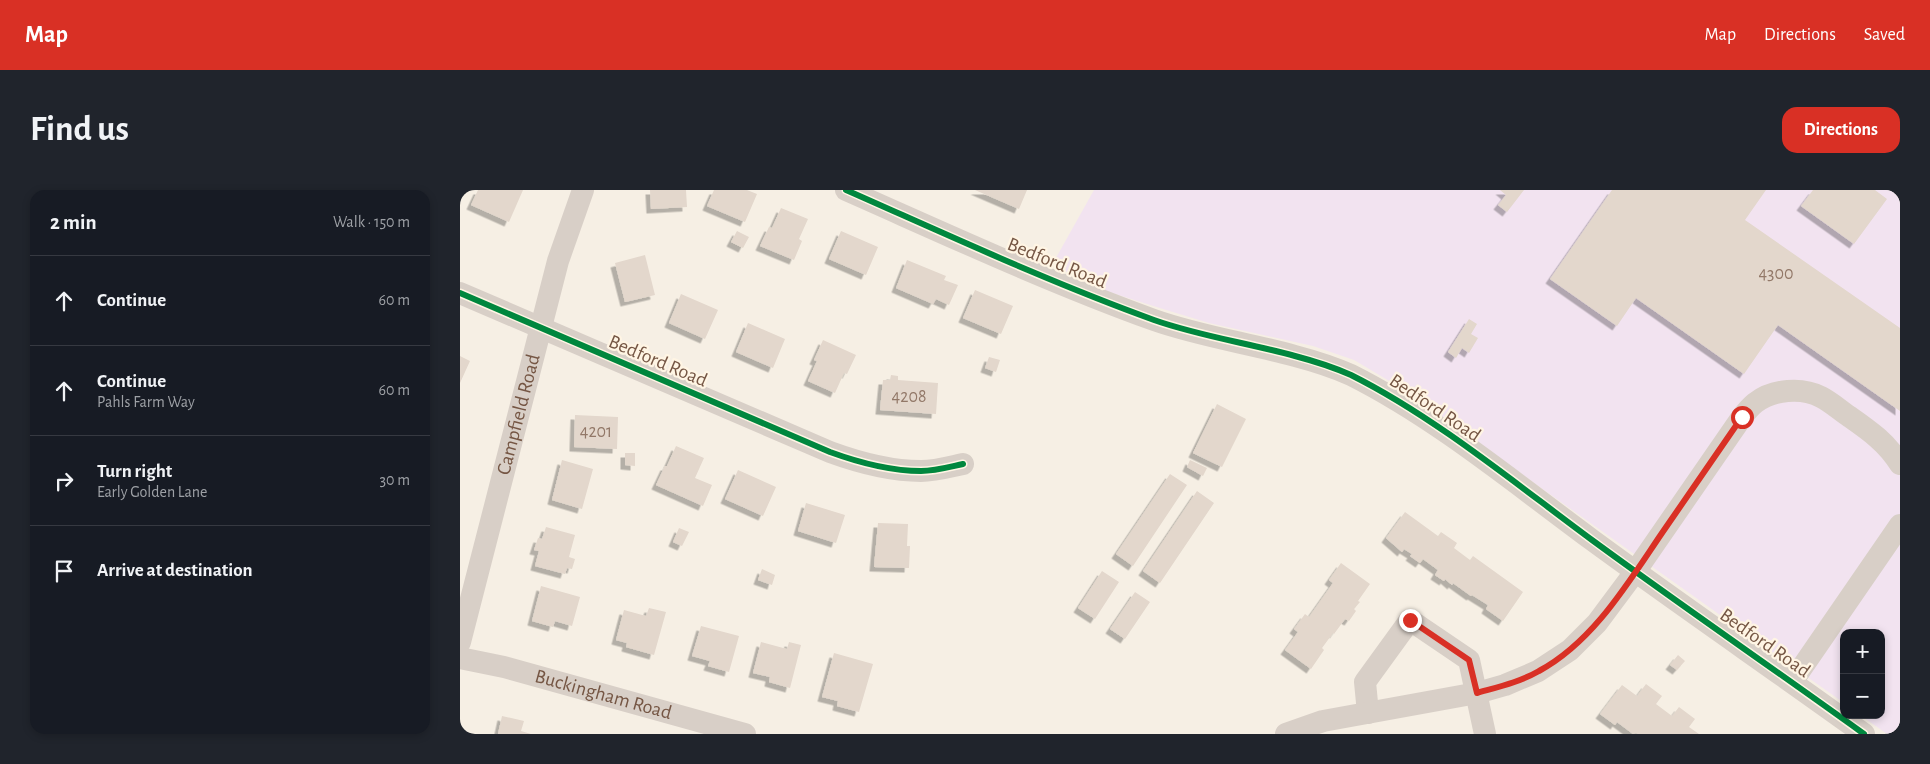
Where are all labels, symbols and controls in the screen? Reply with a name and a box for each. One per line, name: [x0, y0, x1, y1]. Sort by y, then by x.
text: Map: [25, 23, 68, 47]
text: Map: [1705, 26, 1736, 44]
text: Directions: [1764, 26, 1836, 44]
text: Saved: [1864, 26, 1905, 44]
button: Directions: [1782, 107, 1900, 153]
text: Find us: [30, 112, 129, 147]
text: 2 min: [50, 212, 97, 233]
text: Walk · 150 m: [333, 214, 410, 230]
street label: Bedford Road: [1004, 234, 1110, 292]
house number: 4300: [1758, 265, 1794, 283]
icon: ahead: [50, 287, 78, 315]
text: Continue: [97, 291, 166, 310]
text: 60 m: [379, 292, 410, 308]
street label: Bedford Road: [606, 331, 710, 391]
street label: Campfield Road: [493, 352, 544, 477]
street label: Bedford Road: [1386, 370, 1484, 446]
text: Continue: [97, 372, 166, 391]
icon: ahead: [50, 377, 78, 405]
text: 60 m: [379, 382, 410, 398]
house number: 4208: [892, 388, 926, 406]
text: Pahls Farm Way: [97, 394, 195, 410]
route start: [1731, 406, 1754, 429]
house number: 4201: [580, 423, 612, 441]
text: Turn right: [97, 462, 172, 481]
icon: right: [50, 467, 78, 495]
text: 30 m: [380, 472, 410, 488]
text: Early Golden Lane: [97, 484, 207, 500]
icon: arrive: [50, 557, 78, 585]
text: Arrive at destination: [97, 561, 253, 580]
street label: Bedford Road: [1716, 605, 1814, 681]
route end: [1399, 609, 1422, 632]
map controls: [1840, 629, 1885, 719]
button: +: [1840, 629, 1885, 674]
street label: Buckingham Road: [533, 666, 674, 723]
button: −: [1840, 674, 1885, 719]

